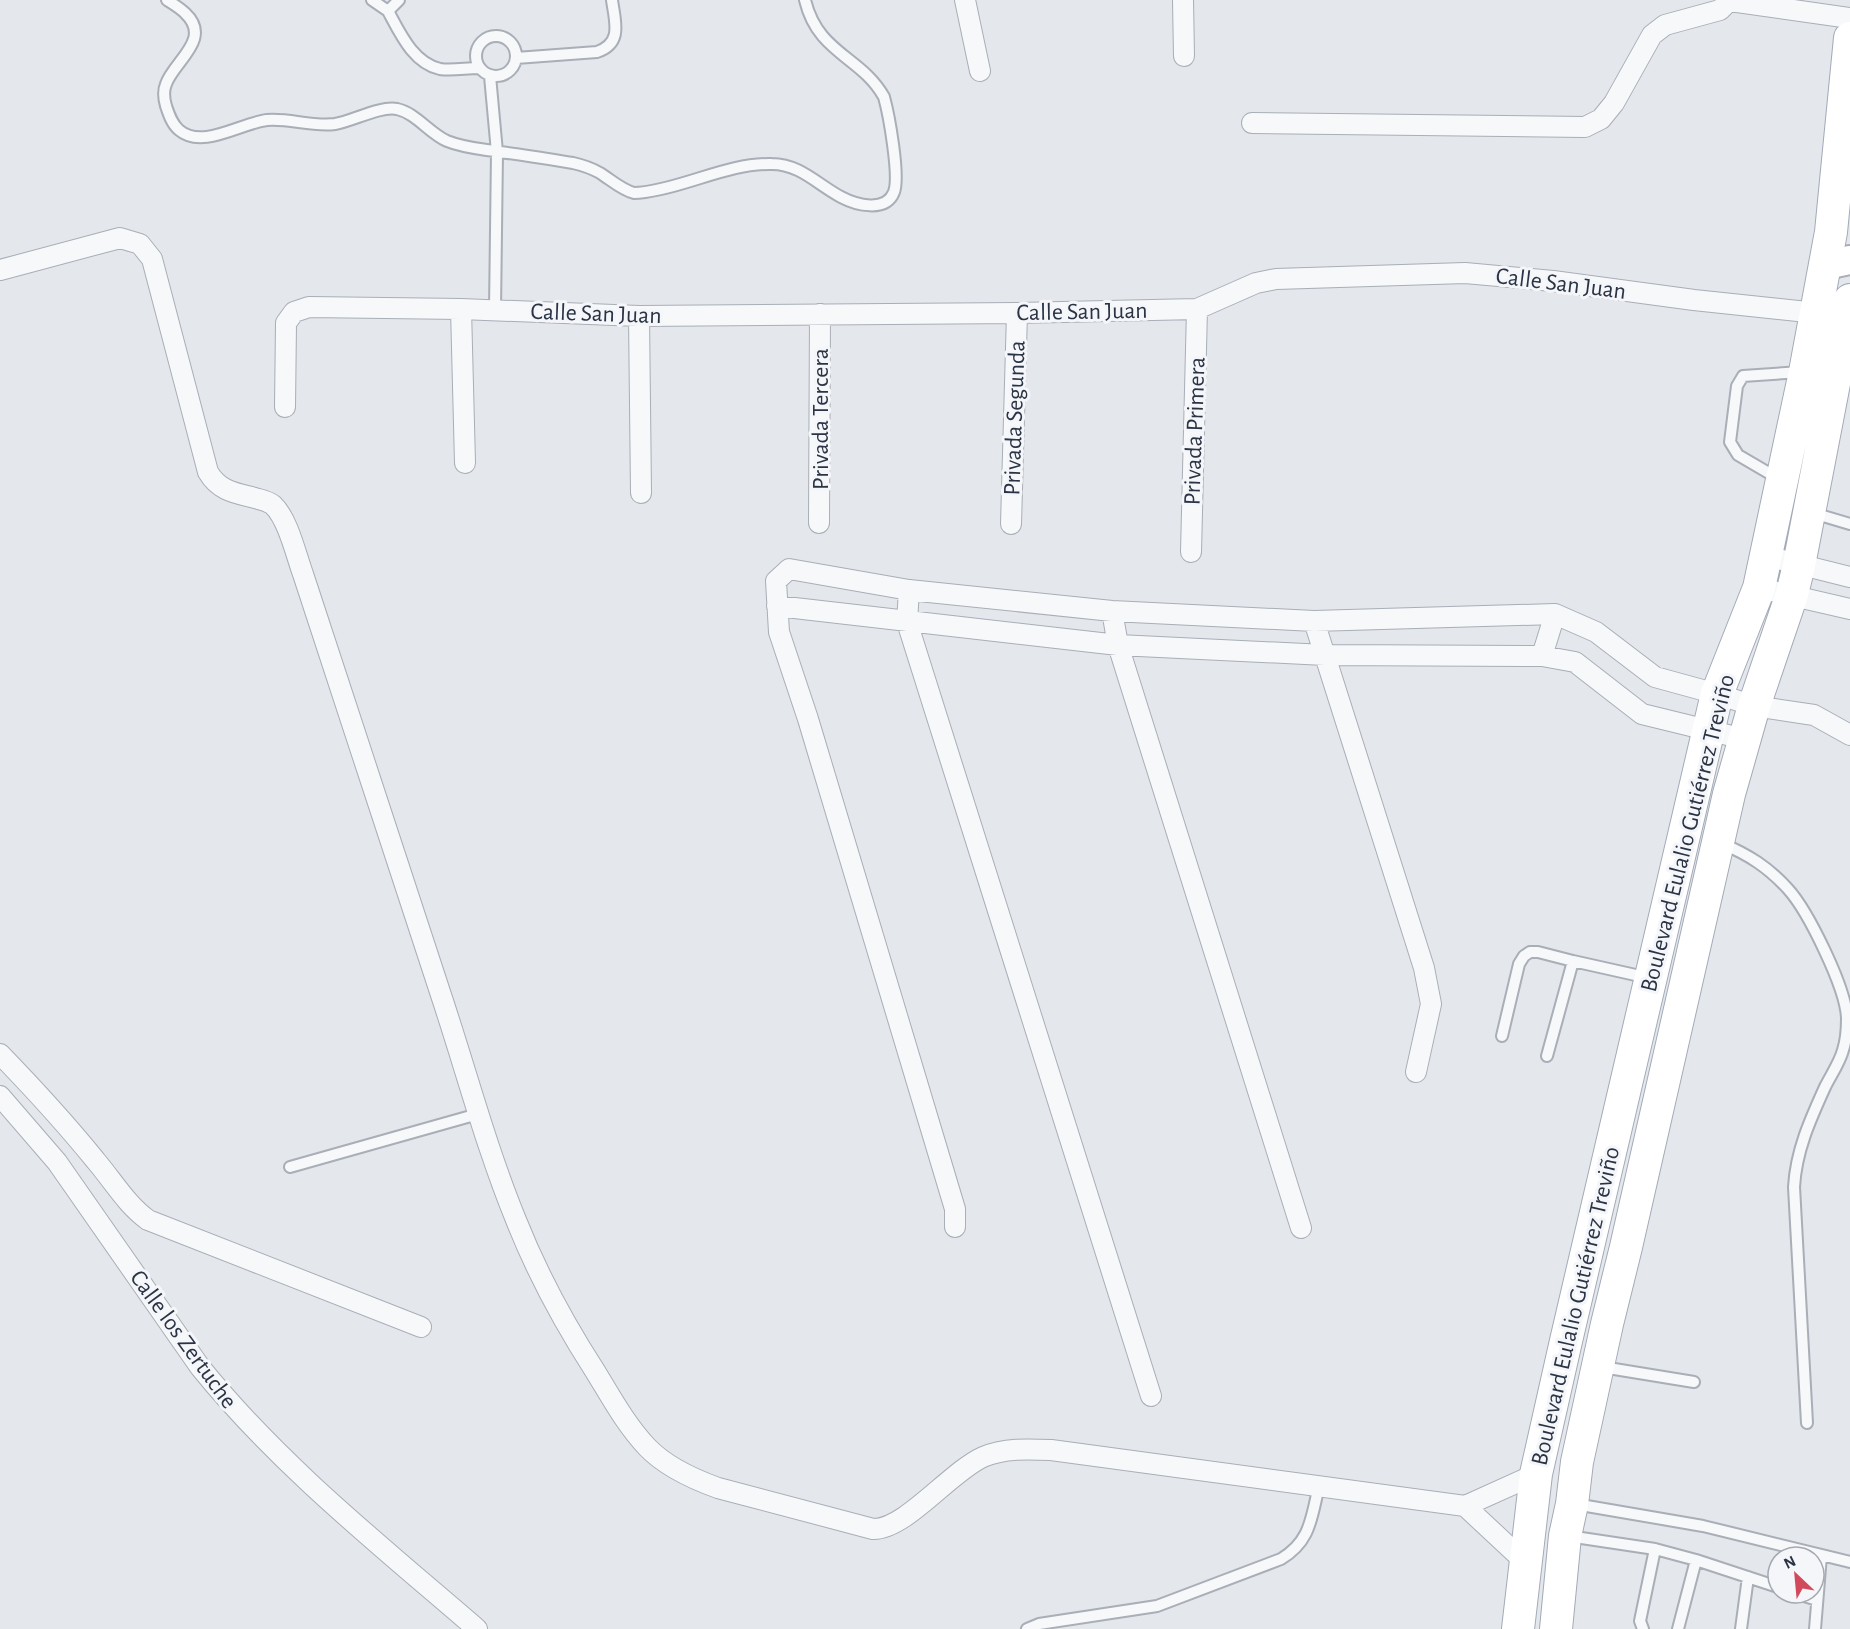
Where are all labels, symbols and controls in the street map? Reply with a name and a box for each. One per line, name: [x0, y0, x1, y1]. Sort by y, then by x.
street label: Calle San Juan: [1494, 264, 1627, 304]
street label: Calle San Juan: [1016, 299, 1148, 325]
street label: Calle San Juan: [530, 300, 662, 328]
street label: Privada Segunda: [1000, 340, 1030, 496]
street label: Privada Tercera: [809, 348, 833, 490]
street label: Privada Primera: [1180, 356, 1210, 506]
street label: Boulevard Eulalio Gutiérrez Treviño: [1637, 672, 1739, 995]
street label: Boulevard Eulalio Gutiérrez Treviño: [1528, 1144, 1624, 1468]
street label: Calle los Zertuche: [125, 1266, 241, 1413]
north arrow: [1766, 1545, 1826, 1605]
text: N: [1781, 1553, 1798, 1572]

